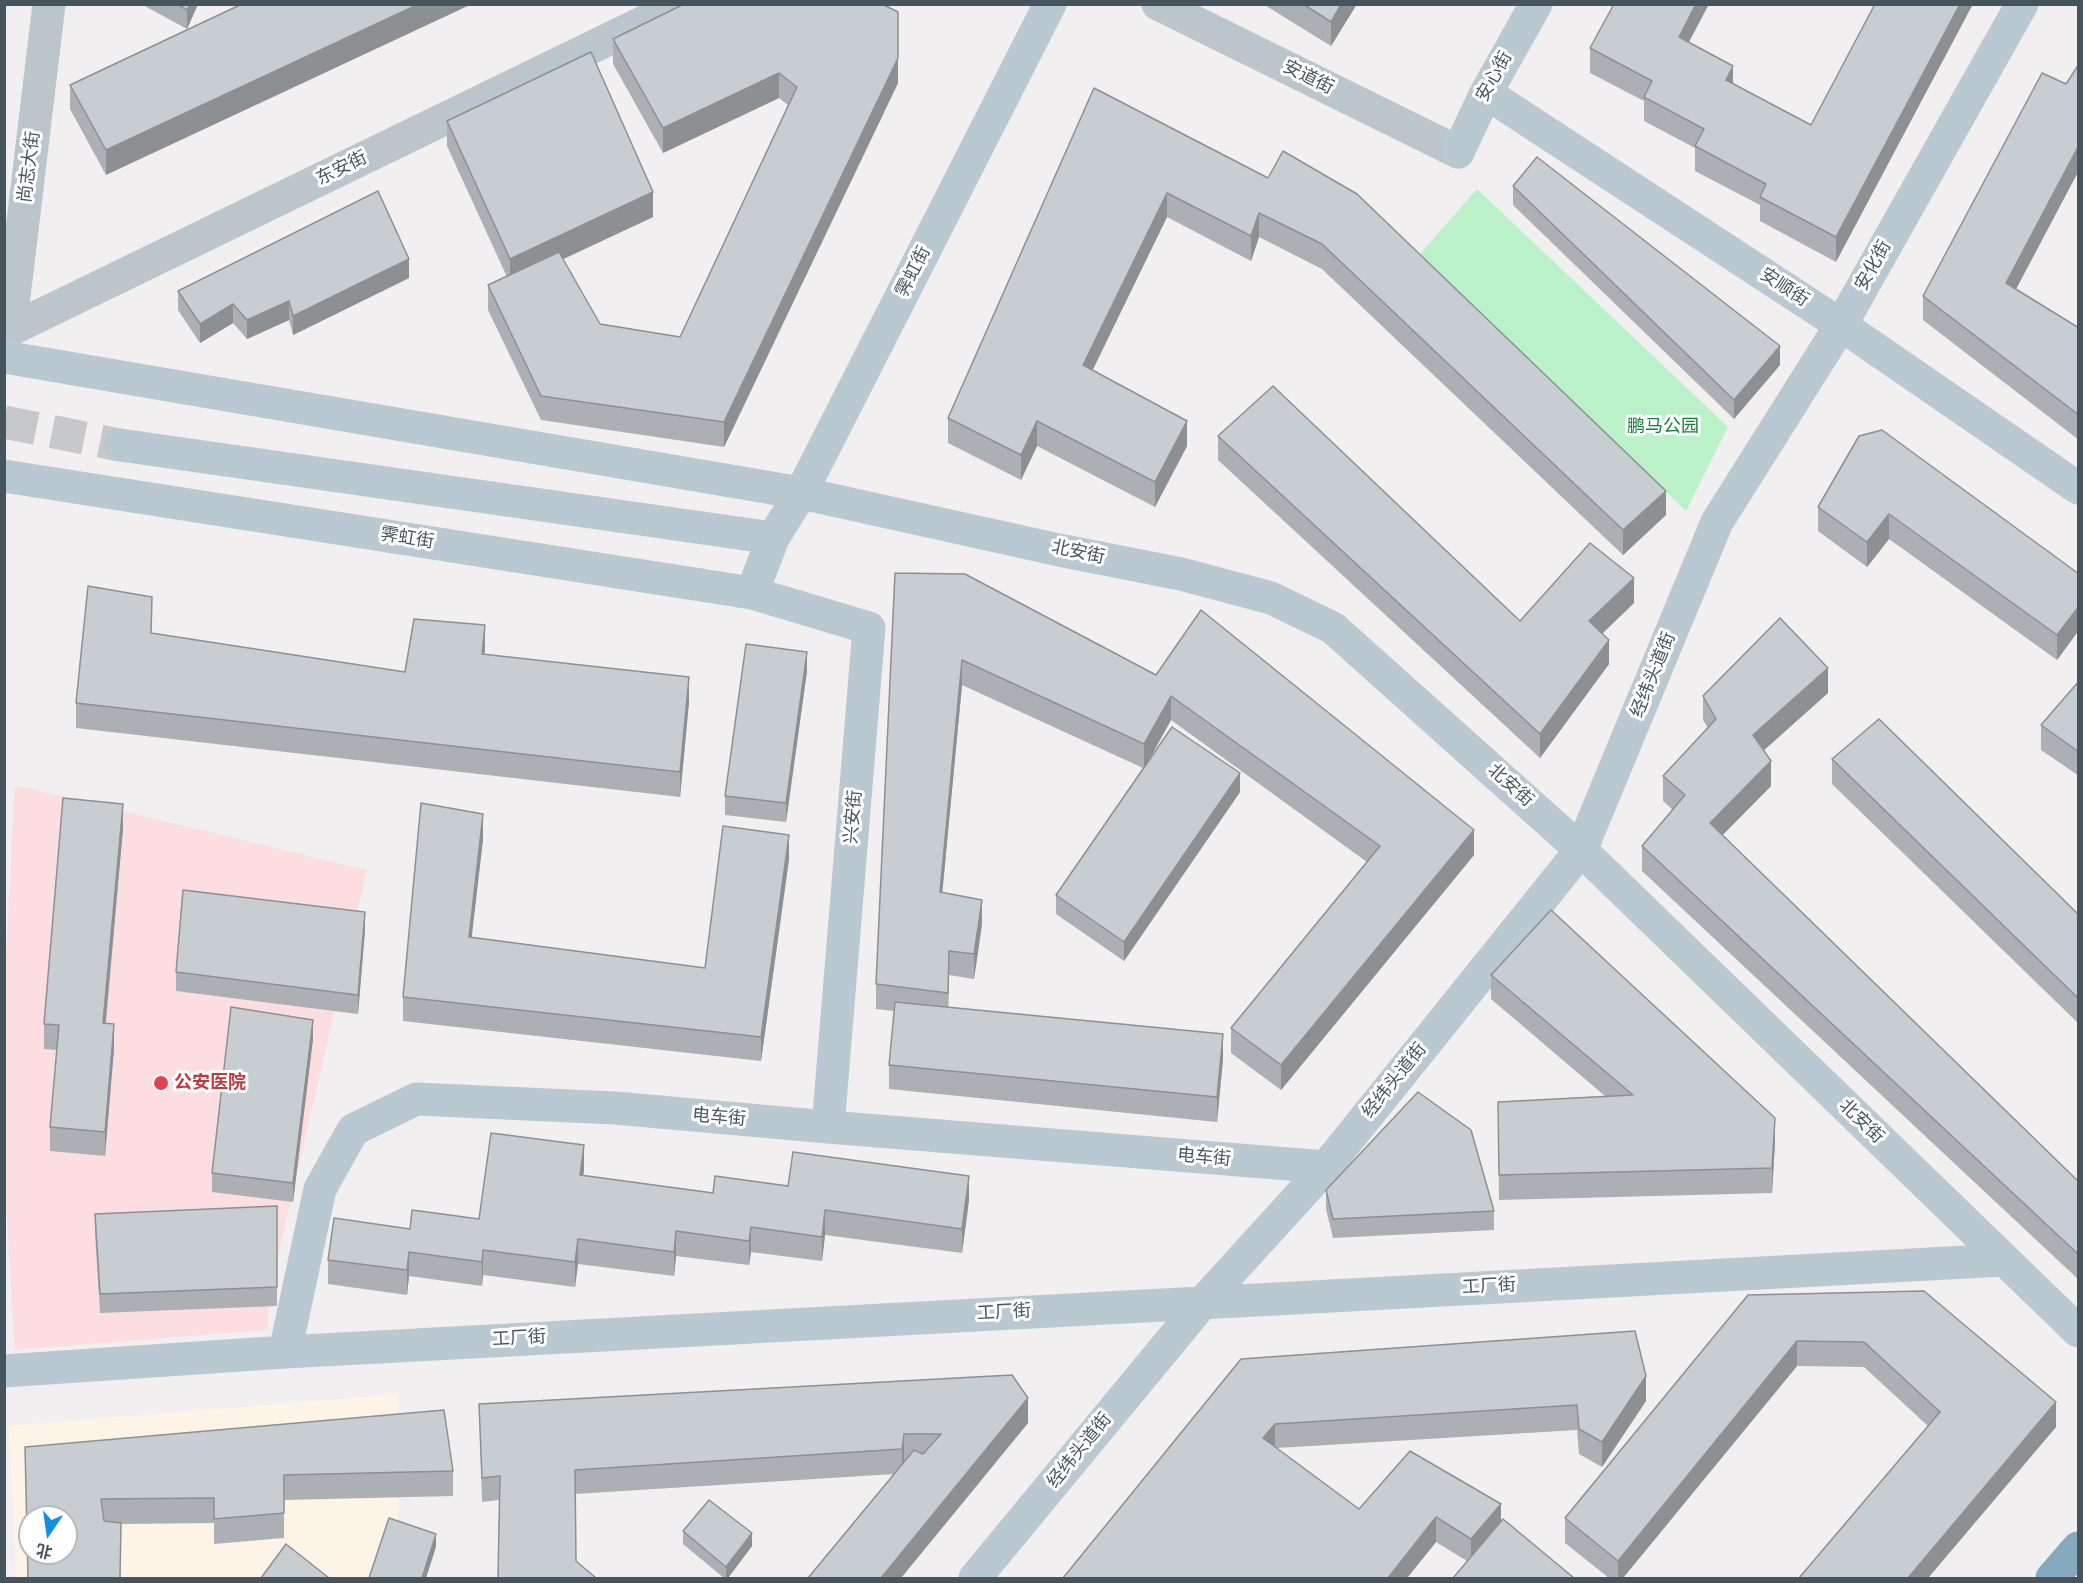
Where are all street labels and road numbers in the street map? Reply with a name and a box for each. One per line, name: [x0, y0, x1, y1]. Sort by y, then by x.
street label: 安心街: [1472, 48, 1518, 106]
street label: 安道街: [1279, 56, 1337, 100]
street label: 尚志大街: [15, 130, 45, 204]
street label: 东安街: [313, 147, 371, 191]
street label: 安化街: [1851, 237, 1897, 295]
street label: 霁虹街: [892, 243, 936, 301]
street label: 安顺街: [1755, 264, 1813, 312]
street label: 霁虹街: [379, 524, 435, 554]
street label: 北安街: [1049, 537, 1107, 569]
street label: 经纬头道街: [1627, 629, 1681, 721]
street label: 北安街: [1483, 760, 1537, 812]
street label: 兴安街: [841, 789, 867, 845]
street label: 经纬头道街: [1358, 1039, 1432, 1123]
street label: 北安街: [1834, 1095, 1888, 1149]
street label: 电车街: [691, 1105, 747, 1131]
street label: 电车街: [1176, 1145, 1232, 1171]
street label: 工厂街: [1461, 1275, 1517, 1299]
street label: 工厂街: [976, 1301, 1032, 1325]
street label: 工厂街: [491, 1327, 547, 1351]
street label: 经纬头道街: [1043, 1409, 1117, 1493]

